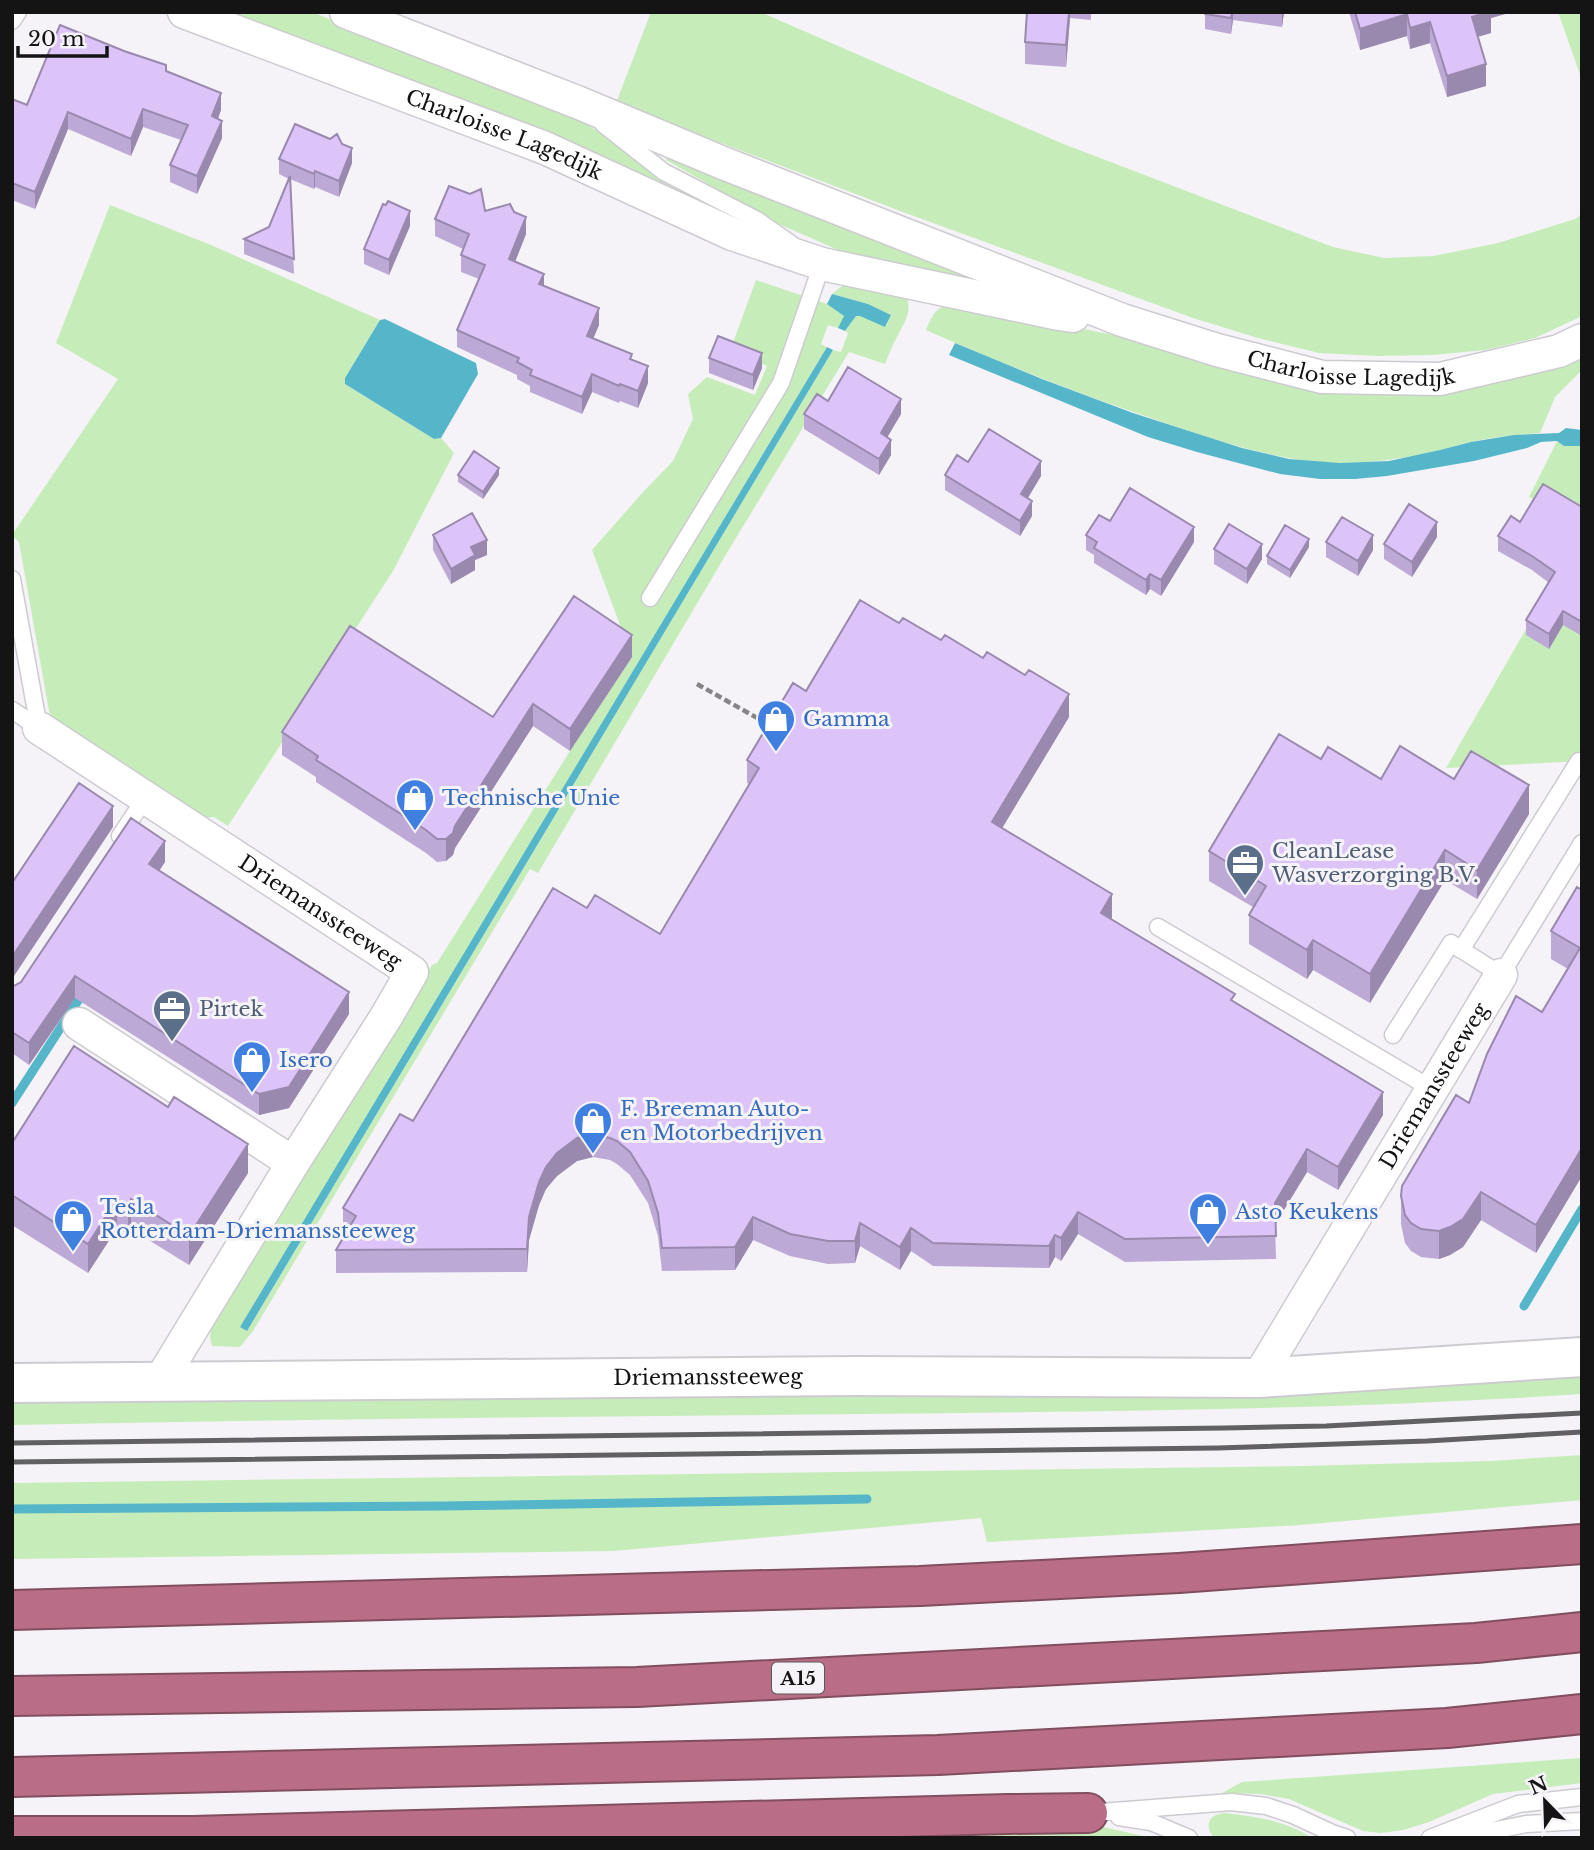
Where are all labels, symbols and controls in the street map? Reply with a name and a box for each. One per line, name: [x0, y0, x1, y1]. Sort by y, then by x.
scale bar: [18, 14, 107, 58]
text: 20 m: [28, 26, 85, 52]
street label: Charloisse Lagedijk: [402, 84, 607, 186]
street label: Charloisse Lagedijk: [1244, 345, 1458, 392]
shop icon: Gamma: [755, 698, 797, 753]
place label: Gamma: [803, 706, 890, 732]
shop icon: Technische Unie: [394, 777, 436, 832]
place label: Technische Unie: [442, 785, 620, 811]
place label: CleanLease Wasverzorging B.V.: [1271, 838, 1478, 888]
office icon: CleanLease Wasverzorging B.V.: [1224, 842, 1266, 897]
street label: Driemanssteeweg: [234, 849, 407, 975]
office icon: Pirtek: [151, 988, 193, 1043]
place label: Pirtek: [199, 996, 264, 1022]
street label: Driemanssteeweg: [1374, 998, 1494, 1174]
shop icon: Isero: [231, 1039, 273, 1094]
place label: Isero: [279, 1047, 333, 1073]
place label: F. Breeman Auto- en Motorbedrijven: [620, 1096, 823, 1146]
shop icon: F. Breeman Auto- en Motorbedrijven: [572, 1100, 614, 1155]
shop icon: Asto Keukens: [1187, 1191, 1229, 1246]
place label: Tesla Rotterdam-Driemanssteeweg: [100, 1194, 415, 1244]
shop icon: Tesla Rotterdam-Driemanssteeweg: [52, 1198, 94, 1253]
place label: Asto Keukens: [1234, 1199, 1379, 1225]
street label: Driemanssteeweg: [613, 1363, 803, 1391]
road number: A15: [772, 1662, 824, 1694]
north arrow: [1510, 1766, 1580, 1836]
text: N: [1526, 1772, 1551, 1800]

